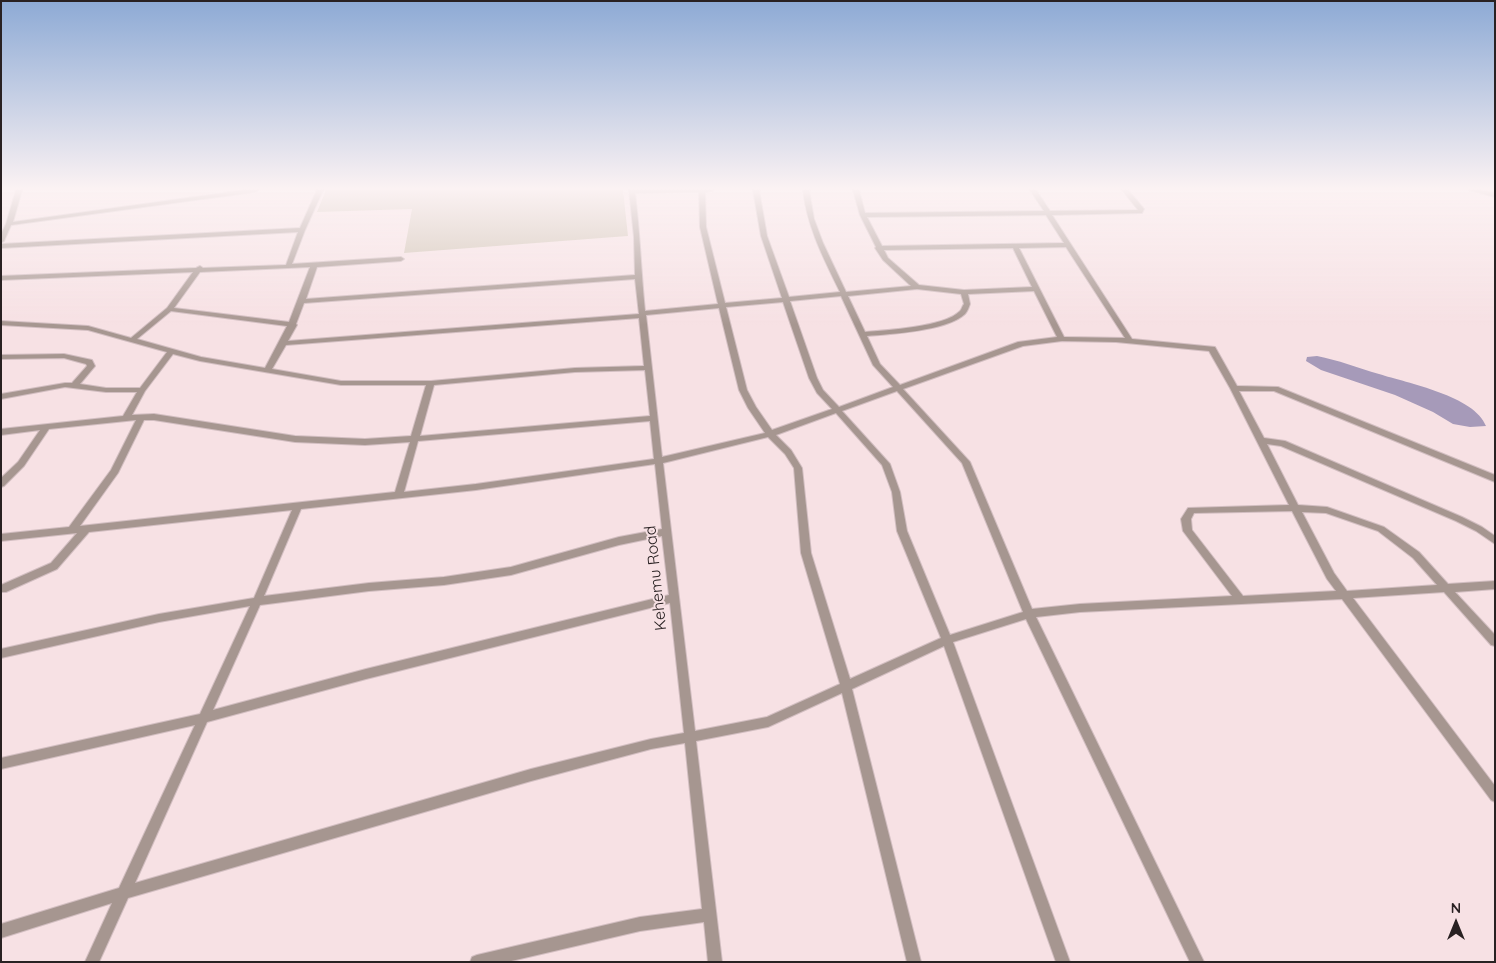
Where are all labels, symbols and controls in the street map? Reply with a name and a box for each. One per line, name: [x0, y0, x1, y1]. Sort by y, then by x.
street label: Kehemu Road: [641, 525, 671, 631]
north arrow: [1431, 898, 1481, 948]
text: N: [1451, 899, 1461, 917]

